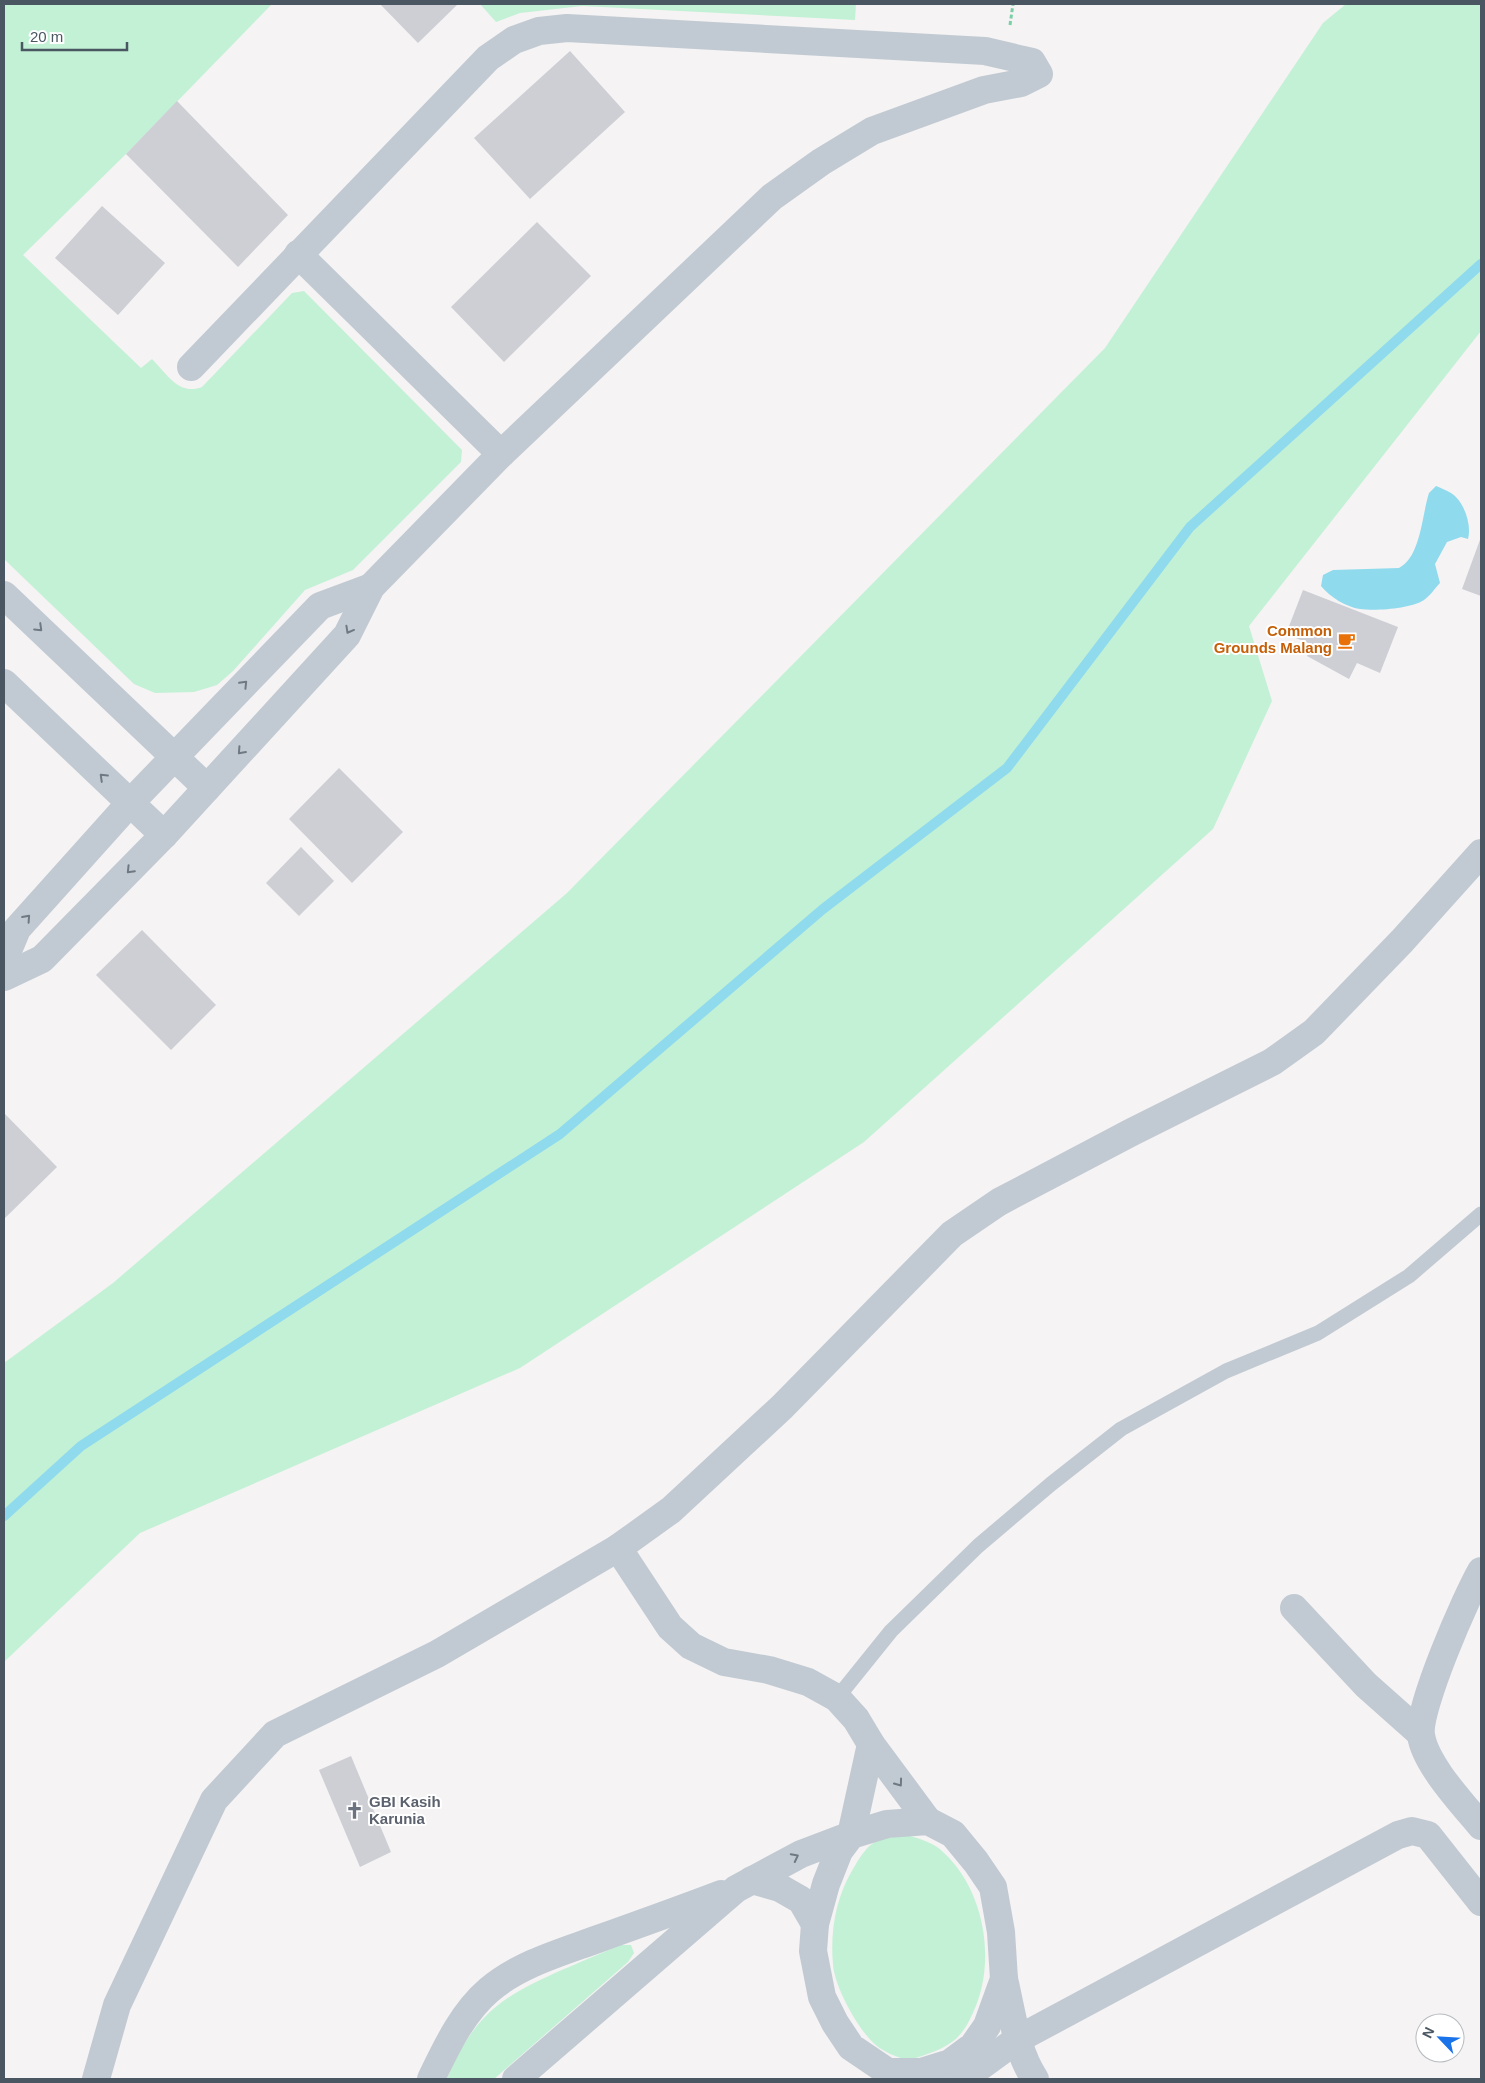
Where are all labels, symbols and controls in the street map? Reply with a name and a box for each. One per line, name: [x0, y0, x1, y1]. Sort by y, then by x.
scale bar: [22, 20, 128, 52]
text: 20 m: [30, 28, 63, 45]
one-way arrow: [33, 622, 42, 631]
place label: Common Grounds Malang: [1214, 622, 1332, 656]
one-way arrow: [345, 625, 355, 634]
cafe icon: Common Grounds Malang: [1336, 630, 1356, 650]
one-way arrow: [238, 681, 247, 690]
one-way arrow: [238, 746, 247, 755]
one-way arrow: [100, 774, 109, 783]
one-way arrow: [127, 864, 136, 873]
one-way arrow: [21, 914, 30, 923]
one-way arrow: [893, 1777, 902, 1786]
place label: GBI Kasih Karunia: [369, 1793, 441, 1827]
church icon: GBI Kasih Karunia: [345, 1801, 365, 1821]
one-way arrow: [790, 1853, 799, 1863]
north arrow: [1415, 2013, 1465, 2063]
text: N: [1419, 2025, 1438, 2040]

